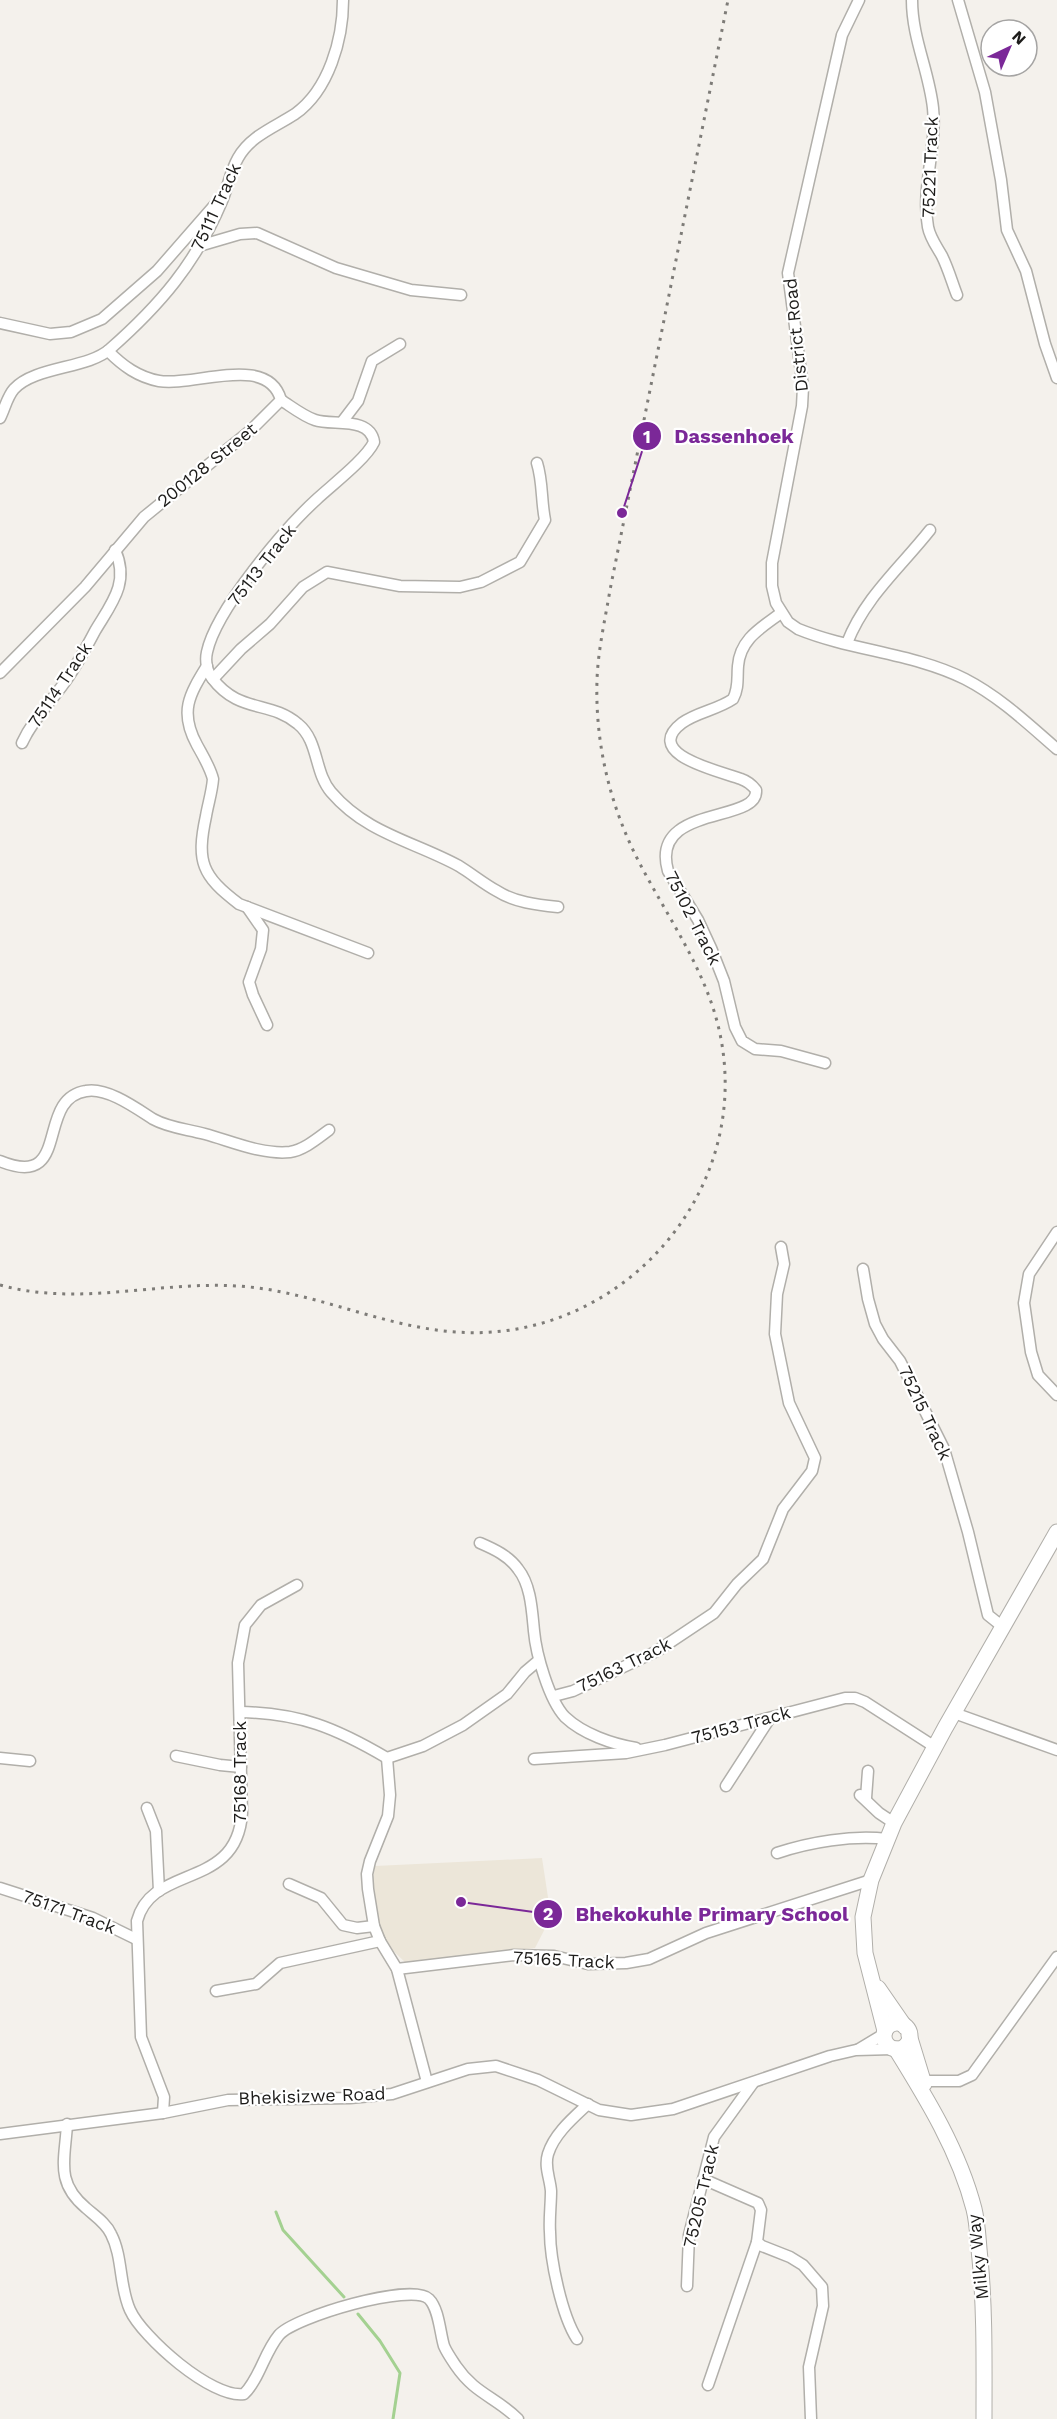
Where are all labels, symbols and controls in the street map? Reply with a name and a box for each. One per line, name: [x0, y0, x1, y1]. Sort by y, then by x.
north arrow: [979, 18, 1039, 78]
text: N: [1008, 27, 1030, 49]
street label: 75221 Track: [917, 116, 942, 218]
street label: 75111 Track: [186, 160, 245, 254]
street label: District Road: [779, 277, 812, 393]
callout: Dassenhoek: [632, 417, 806, 455]
street label: 200128 Street: [153, 418, 261, 511]
text: Dassenhoek: [674, 424, 794, 448]
text: 1: [643, 426, 651, 447]
street label: 75113 Track: [223, 520, 300, 610]
street label: 75114 Track: [23, 638, 96, 731]
street label: 75102 Track: [661, 868, 726, 968]
street label: 75215 Track: [895, 1362, 956, 1463]
street label: 75163 Track: [573, 1633, 674, 1696]
street label: 75153 Track: [689, 1701, 793, 1748]
street label: 75168 Track: [229, 1721, 250, 1823]
street label: 75171 Track: [20, 1885, 119, 1938]
callout: Bhekokuhle Primary School: [533, 1895, 860, 1933]
text: Bhekokuhle Primary School: [576, 1902, 849, 1926]
text: 2: [543, 1903, 553, 1924]
street label: 75165 Track: [513, 1946, 615, 1973]
street label: Bhekisizwe Road: [238, 2082, 386, 2109]
street label: 75205 Track: [678, 2142, 723, 2250]
street label: Milky Way: [962, 2213, 992, 2301]

